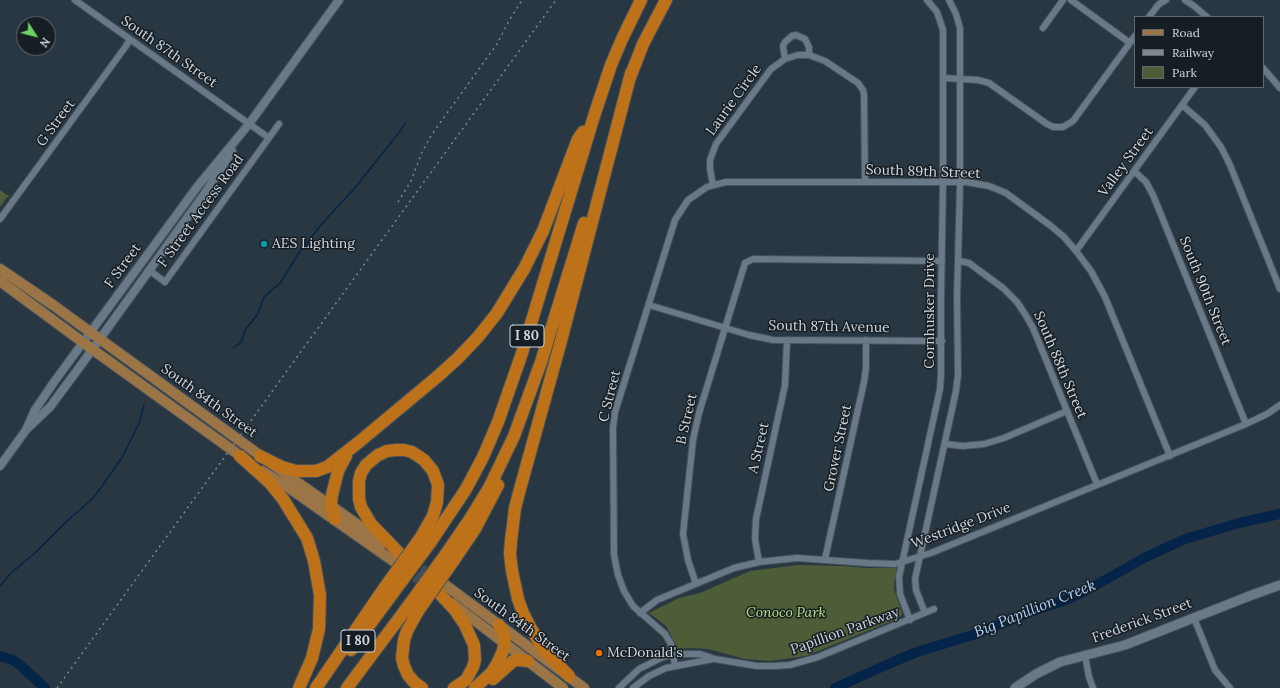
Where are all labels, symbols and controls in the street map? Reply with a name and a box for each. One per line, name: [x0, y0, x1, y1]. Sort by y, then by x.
street label: South 87th Street: [118, 13, 220, 91]
north arrow: [16, 16, 56, 56]
legend: [1134, 16, 1264, 88]
text: Road: [1172, 25, 1200, 40]
text: N: [37, 35, 53, 50]
text: Railway: [1172, 45, 1214, 60]
street label: Laurie Circle: [703, 61, 765, 139]
text: Park: [1172, 65, 1197, 80]
street label: G Street: [33, 96, 79, 150]
street label: Valley Street: [1095, 124, 1157, 200]
street label: F Street Access Road: [155, 151, 247, 271]
street label: South 89th Street: [865, 162, 981, 182]
street label: South 90th Street: [1175, 234, 1235, 348]
place label: AES Lighting: [272, 236, 355, 252]
marker: AES Lighting: [259, 239, 269, 249]
street label: F Street: [101, 240, 145, 292]
street label: Cornhusker Drive: [922, 253, 938, 369]
street label: South 88th Street: [1030, 309, 1090, 421]
street label: South 87th Avenue: [768, 318, 890, 336]
road number: I 80: [510, 325, 544, 347]
street label: South 84th Street: [158, 361, 260, 441]
street label: C Street: [595, 368, 625, 424]
street label: B Street: [673, 392, 701, 446]
street label: Grover Street: [821, 403, 855, 493]
street label: A Street: [745, 421, 773, 475]
street label: Westridge Drive: [909, 499, 1013, 553]
water label: Big Papillion Creek: [972, 576, 1098, 642]
street label: South 84th Street: [471, 585, 573, 665]
street label: Frederick Street: [1090, 595, 1194, 647]
street label: Papillion Parkway: [788, 604, 902, 658]
park label: Conoco Park: [746, 605, 826, 621]
road number: I 80: [341, 630, 375, 652]
place label: McDonald's: [607, 645, 683, 661]
marker: McDonald's: [594, 648, 604, 658]

